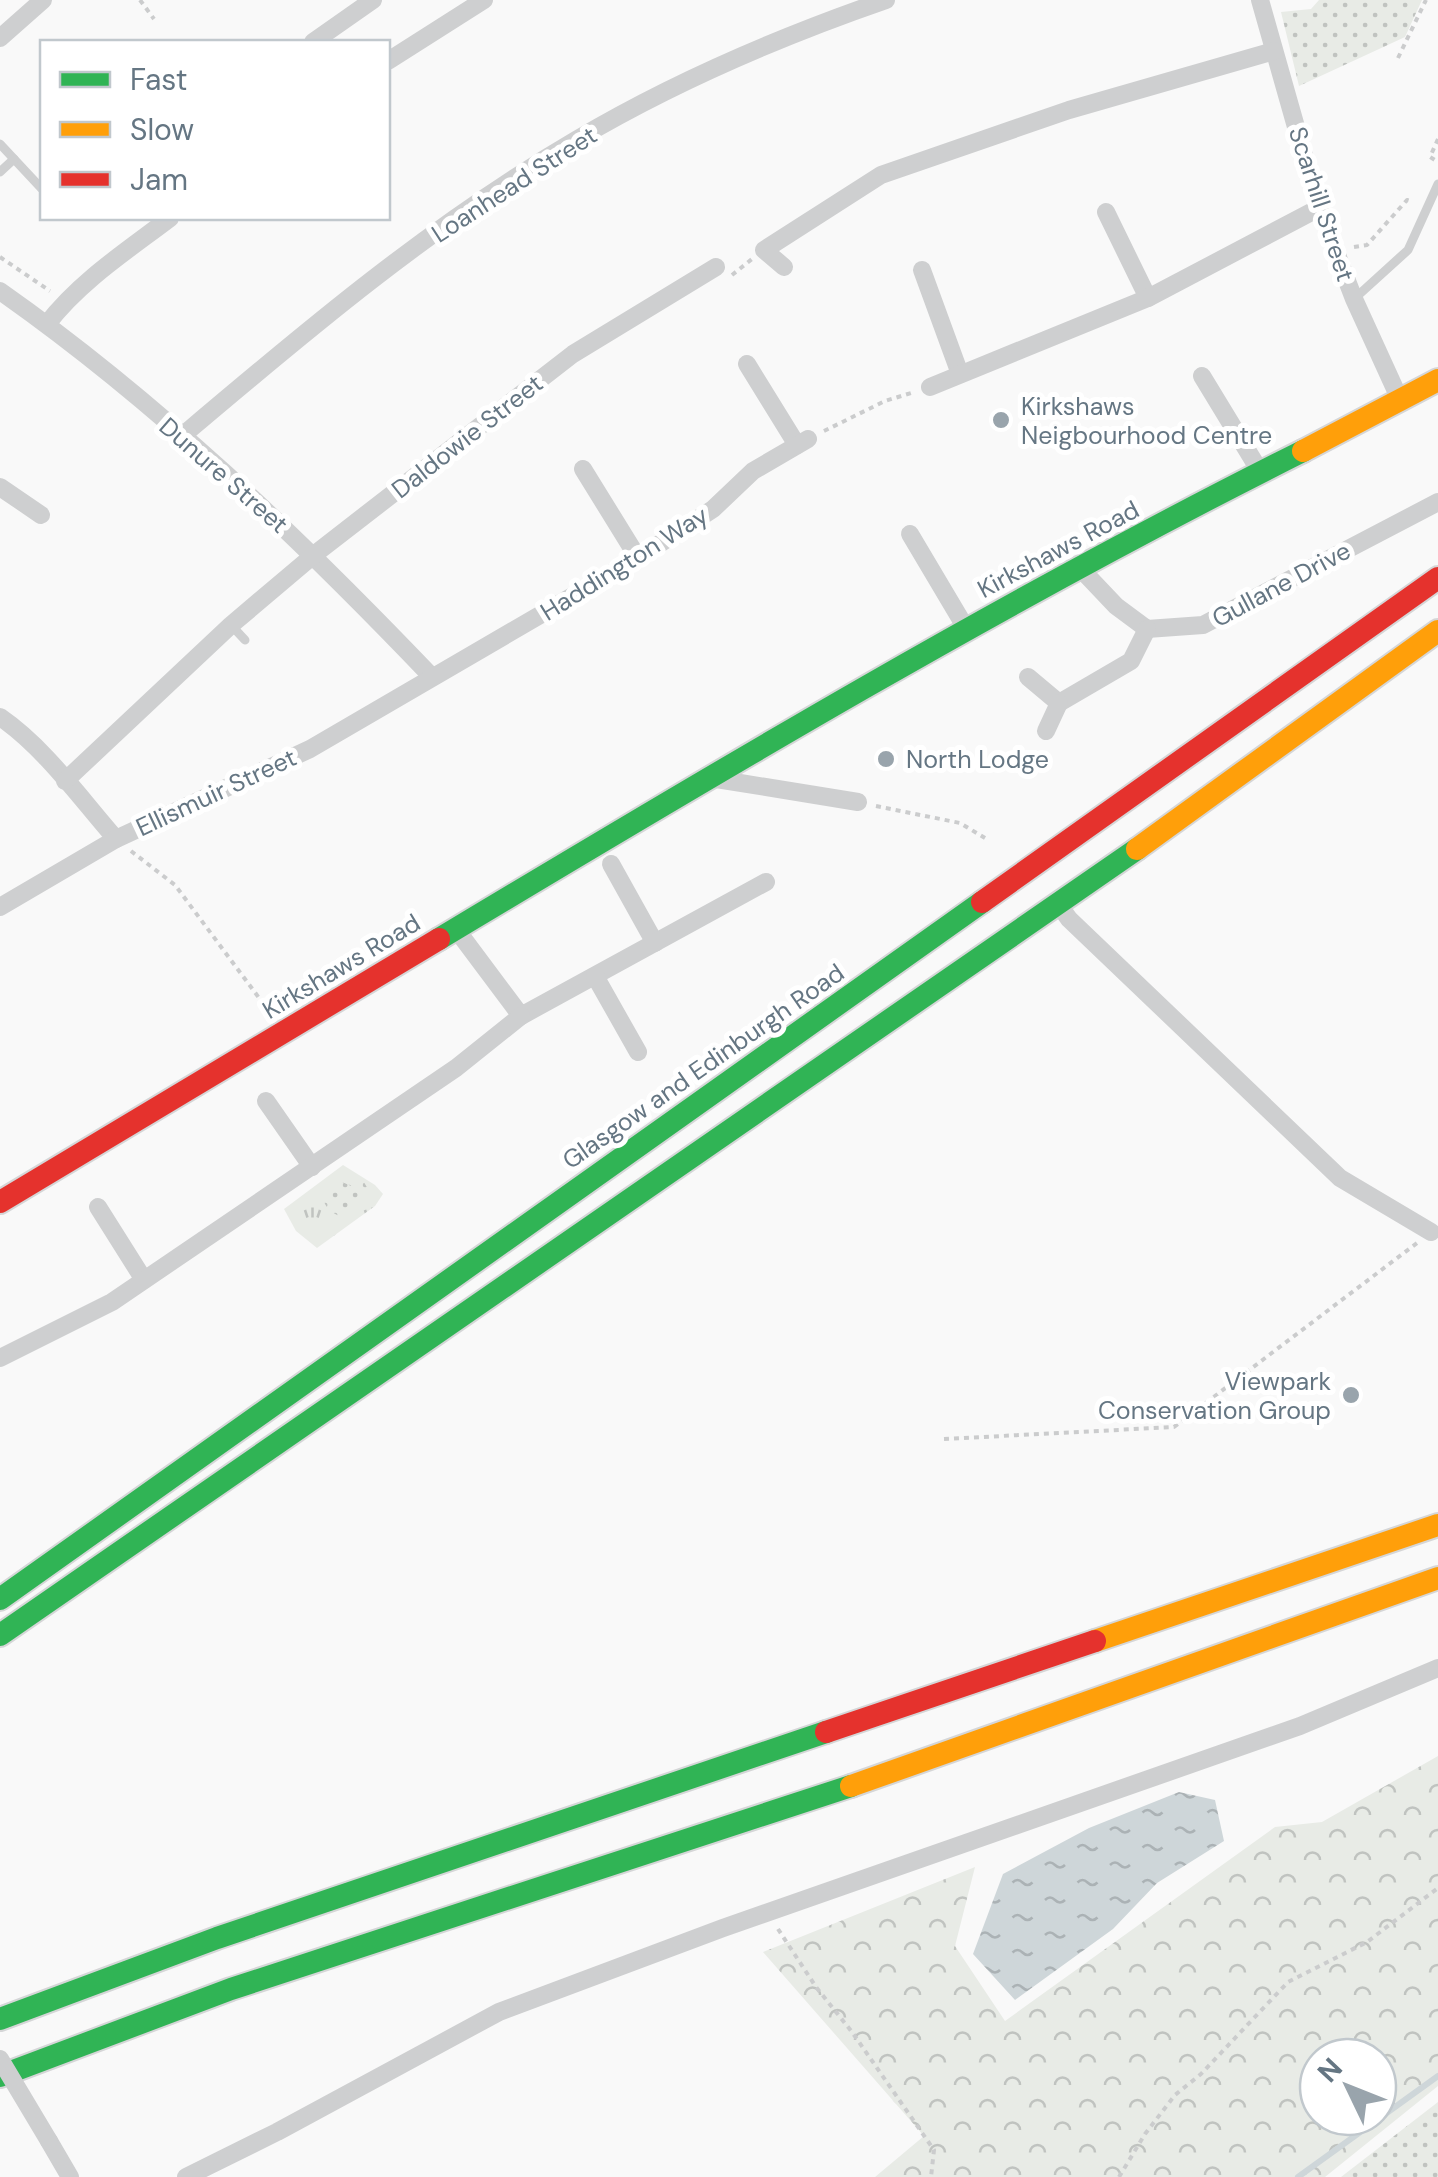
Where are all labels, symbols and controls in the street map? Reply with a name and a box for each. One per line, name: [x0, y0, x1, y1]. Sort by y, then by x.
legend: [40, 40, 390, 220]
text: Fast: [130, 60, 188, 99]
text: Slow: [130, 110, 194, 149]
street label: Loanhead Street: [425, 119, 603, 250]
street label: Scarhill Street: [1281, 123, 1362, 286]
text: Jam: [130, 160, 188, 199]
street label: Daldowie Street: [385, 367, 550, 506]
place label: Kirkshaws Neigbourhood Centre: [1021, 390, 1272, 452]
marker: Kirkshaws Neigbourhood Centre: [990, 409, 1012, 431]
street label: Dunure Street: [152, 410, 295, 541]
street label: Kirkshaws Road: [972, 493, 1145, 606]
street label: Haddington Way: [534, 499, 714, 628]
street label: Gullane Drive: [1206, 534, 1356, 635]
street label: Ellismuir Street: [131, 741, 302, 844]
place label: North Lodge: [906, 743, 1049, 776]
marker: North Lodge: [875, 748, 897, 770]
street label: Kirkshaws Road: [256, 906, 426, 1027]
street label: Glasgow and Edinburgh Road: [556, 956, 851, 1176]
place label: Viewpark Conservation Group: [1098, 1365, 1331, 1427]
marker: Viewpark Conservation Group: [1340, 1384, 1362, 1406]
north arrow: [1298, 2037, 1398, 2137]
text: N: [1310, 2050, 1351, 2090]

